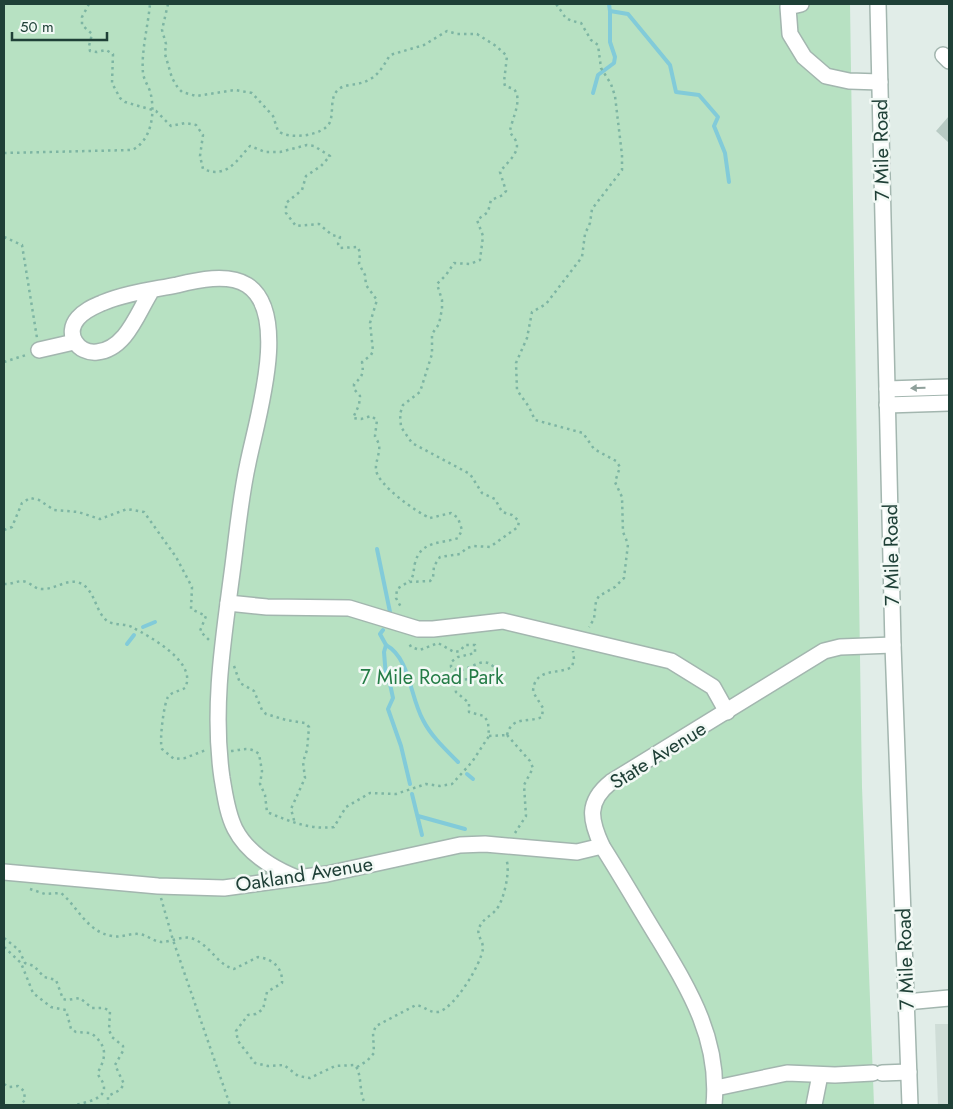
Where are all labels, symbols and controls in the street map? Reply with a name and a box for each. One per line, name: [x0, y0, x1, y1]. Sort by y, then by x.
scale bar: [12, 10, 108, 42]
text: 50 m: [20, 16, 54, 38]
street label: 7 Mile Road: [866, 99, 897, 201]
one-way arrow: [910, 385, 926, 393]
street label: 7 Mile Road: [876, 504, 907, 606]
park label: 7 Mile Road Park: [360, 663, 504, 692]
street label: State Avenue: [604, 714, 712, 797]
street label: Oakland Avenue: [233, 849, 375, 900]
street label: 7 Mile Road: [889, 908, 922, 1010]

